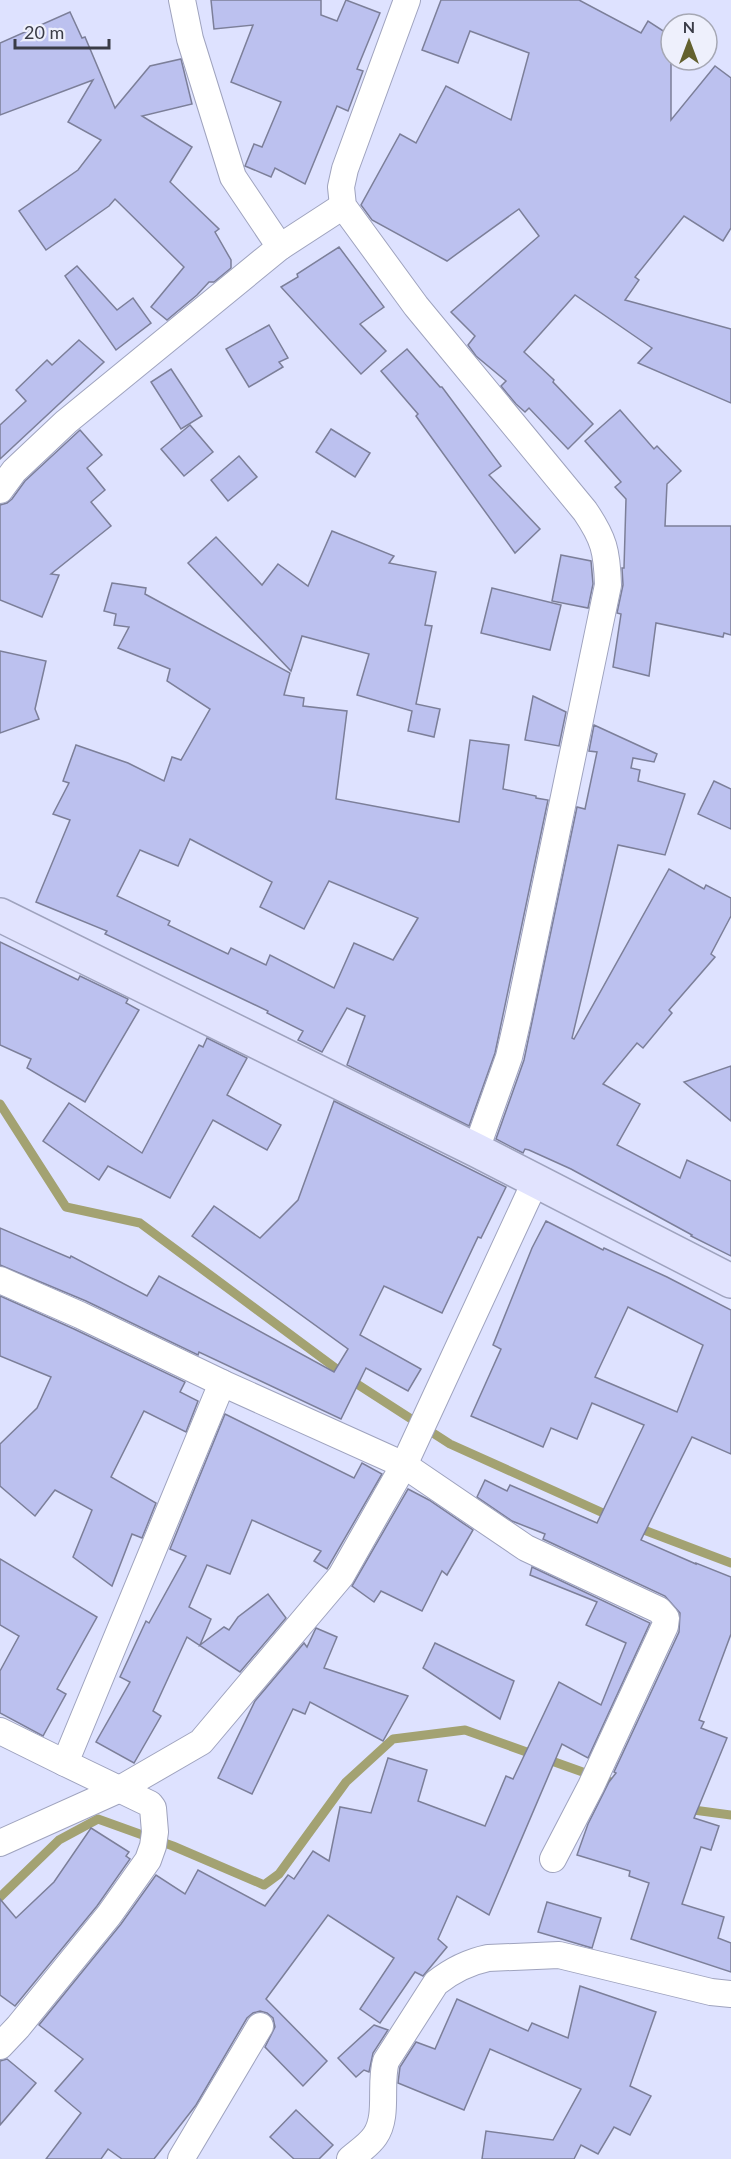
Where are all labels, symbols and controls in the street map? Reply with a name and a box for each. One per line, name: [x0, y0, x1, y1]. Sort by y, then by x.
scale bar: [15, 12, 110, 50]
north arrow: [659, 12, 719, 72]
text: N: [683, 17, 695, 36]
text: 20 m: [24, 21, 64, 43]

